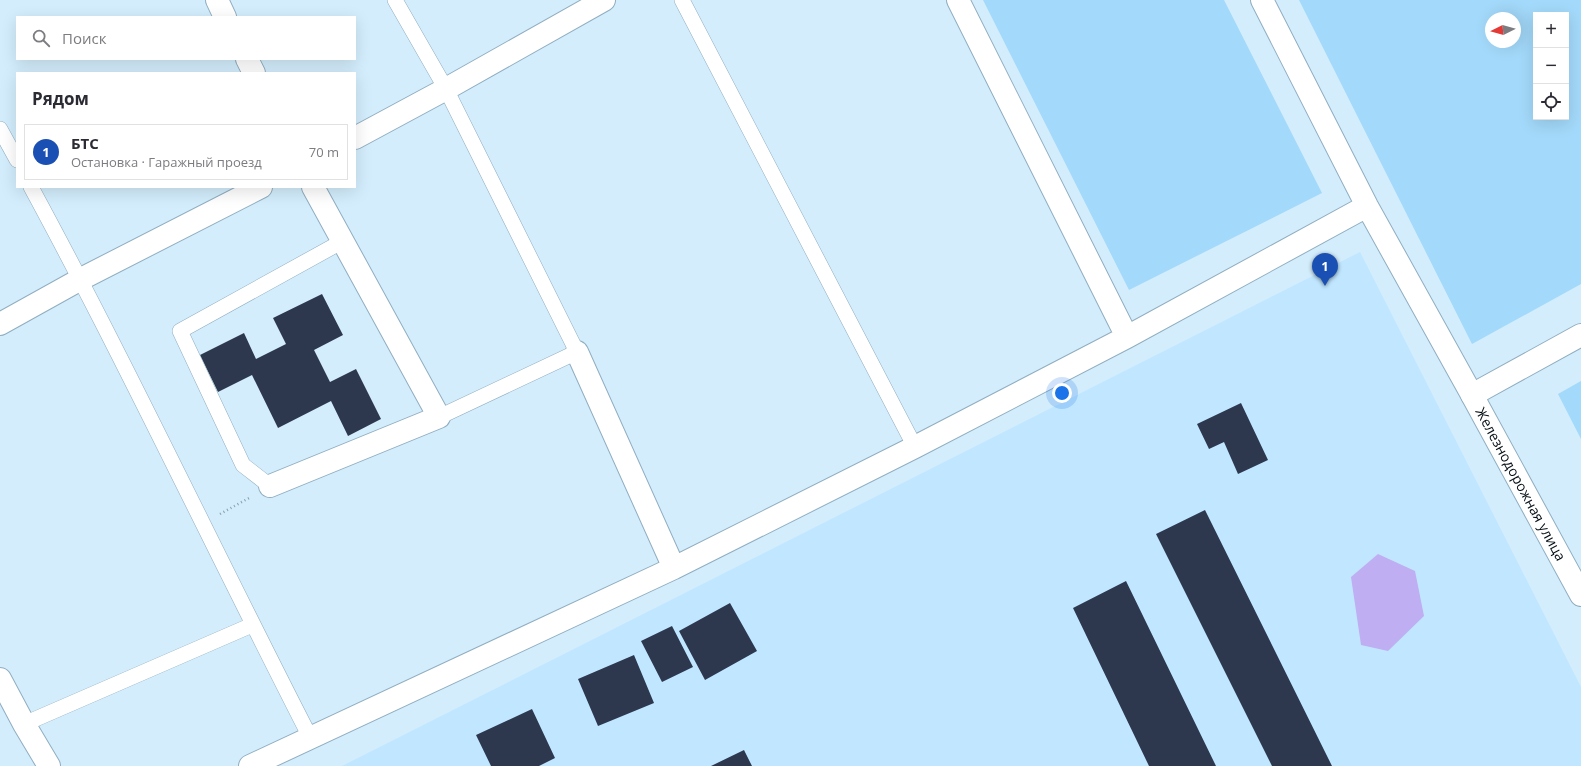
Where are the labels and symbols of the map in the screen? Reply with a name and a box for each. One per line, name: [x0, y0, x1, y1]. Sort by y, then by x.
north arrow: [1485, 12, 1521, 48]
pin: 1: [1312, 253, 1338, 286]
your location: [1052, 383, 1072, 403]
street label: Железнодорожная улица: [1472, 404, 1571, 564]

